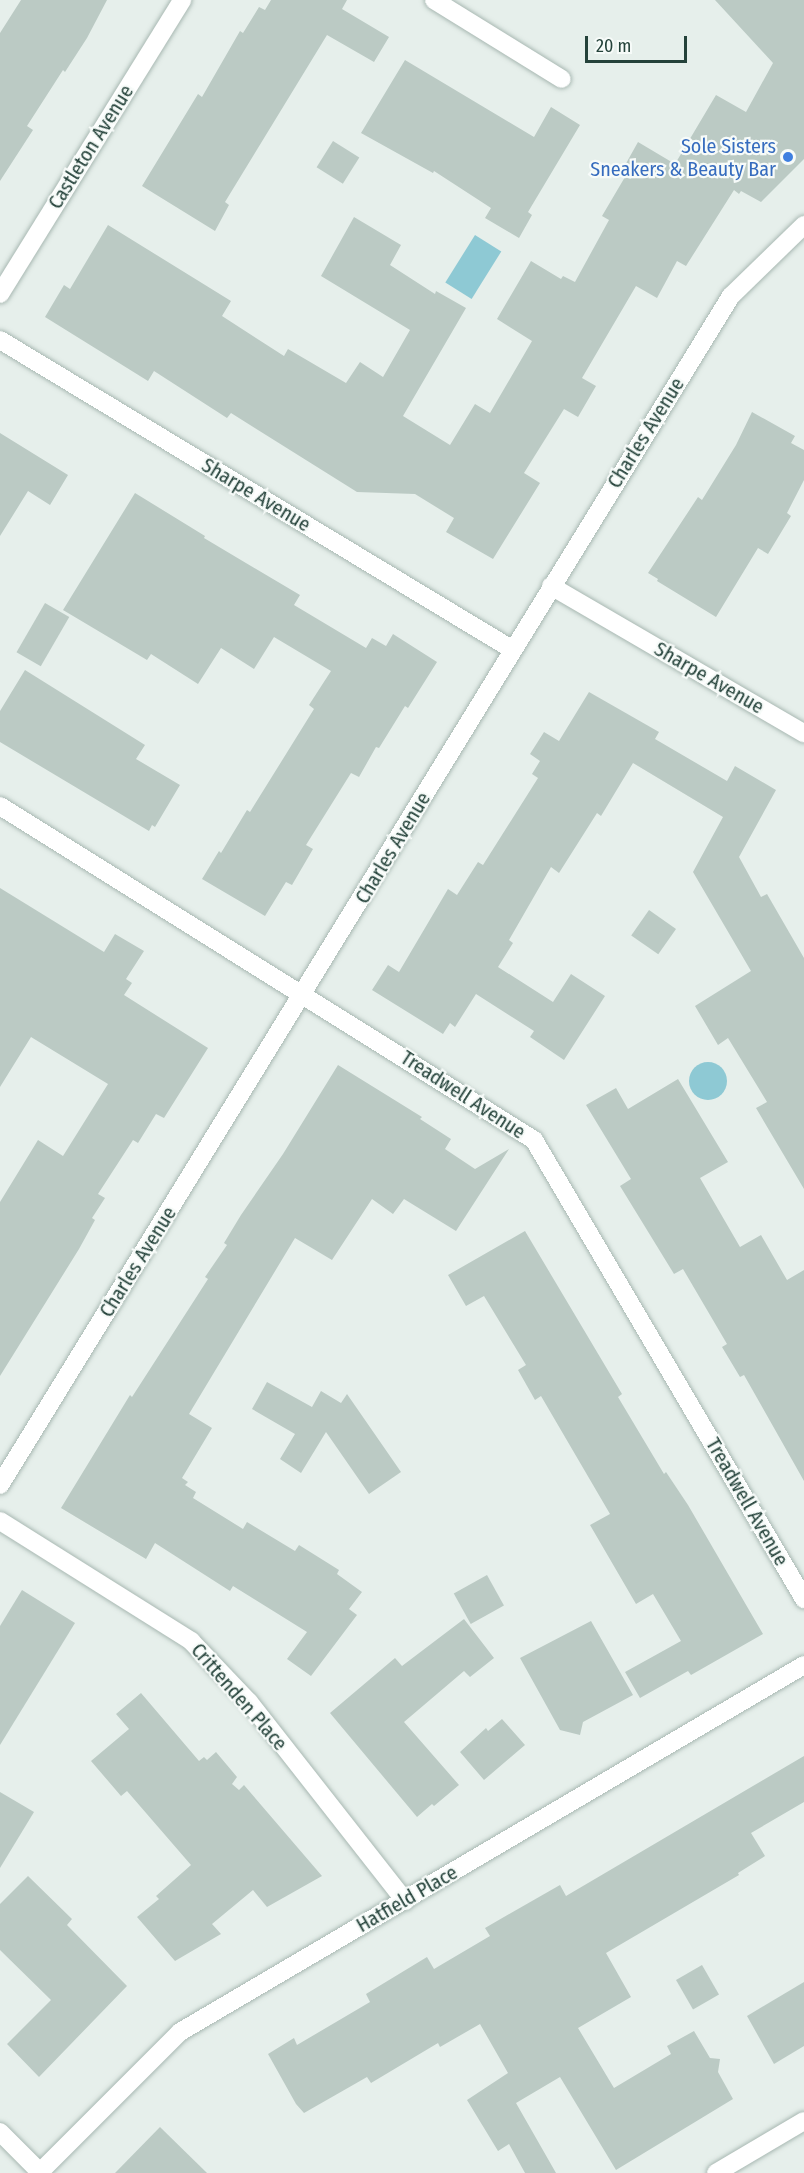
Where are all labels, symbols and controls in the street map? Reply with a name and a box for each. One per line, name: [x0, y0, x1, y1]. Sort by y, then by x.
scale bar: [588, 24, 690, 62]
text: 20 m: [596, 35, 631, 57]
street label: Castleton Avenue: [43, 81, 139, 213]
place label: Sole Sisters Sneakers & Beauty Bar: [590, 134, 776, 181]
marker: Sole Sisters Sneakers & Beauty Bar: [781, 150, 795, 164]
street label: Charles Avenue: [603, 373, 689, 493]
street label: Sharpe Avenue: [197, 453, 315, 537]
street label: Sharpe Avenue: [650, 637, 768, 719]
street label: Charles Avenue: [350, 788, 436, 908]
street label: Treadwell Avenue: [396, 1046, 530, 1144]
street label: Charles Avenue: [95, 1202, 181, 1322]
street label: Treadwell Avenue: [701, 1434, 793, 1570]
street label: Crittenden Place: [186, 1638, 292, 1756]
street label: Hatfield Place: [352, 1860, 462, 1938]

